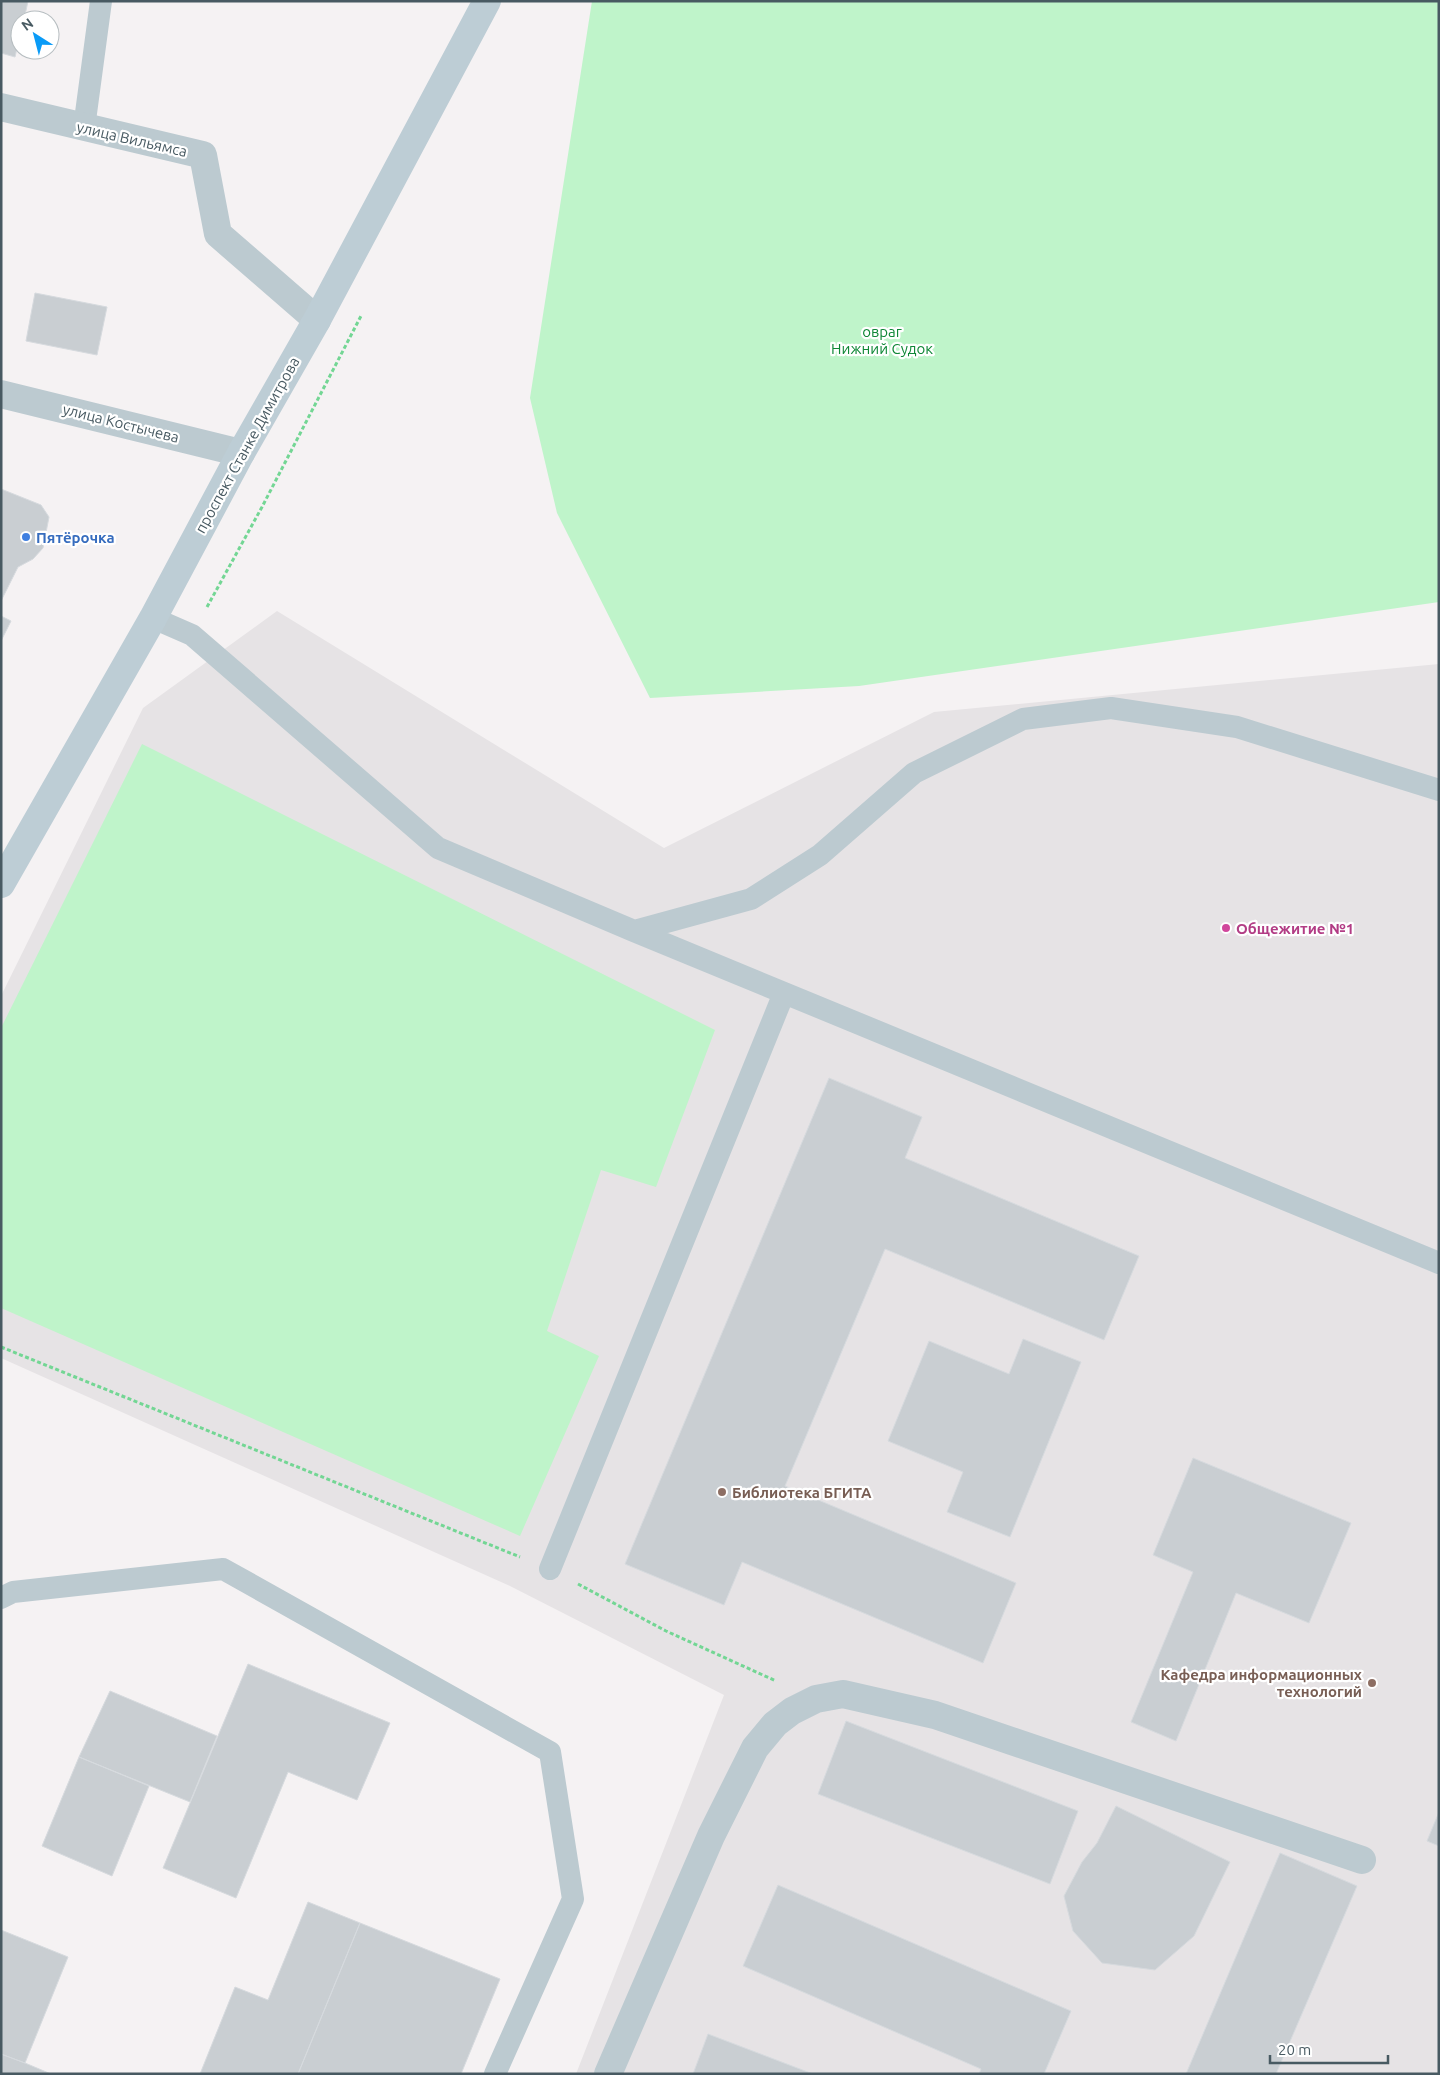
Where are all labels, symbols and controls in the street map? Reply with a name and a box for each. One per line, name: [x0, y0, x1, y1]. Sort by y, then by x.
north arrow: [10, 10, 60, 60]
text: N: [18, 15, 36, 34]
street label: улица Вильямса: [75, 118, 189, 160]
park label: овраг Нижний Судок: [831, 323, 933, 357]
street label: проспект Станке Димитрова: [191, 354, 303, 536]
street label: улица Костычева: [61, 400, 181, 446]
place label: Пятёрочка: [36, 529, 115, 546]
marker: Пятёрочка: [20, 531, 32, 543]
place label: Общежитие №1: [1236, 920, 1354, 937]
marker: Общежитие №1: [1220, 922, 1232, 934]
place label: Библиотека БГИТА: [732, 1484, 872, 1501]
marker: Библиотека БГИТА: [716, 1486, 728, 1498]
place label: Кафедра информационных технологий: [1160, 1666, 1362, 1700]
marker: Кафедра информационных технологий: [1366, 1677, 1378, 1689]
scale bar: [1270, 2032, 1388, 2064]
text: 20 m: [1278, 2041, 1311, 2058]

